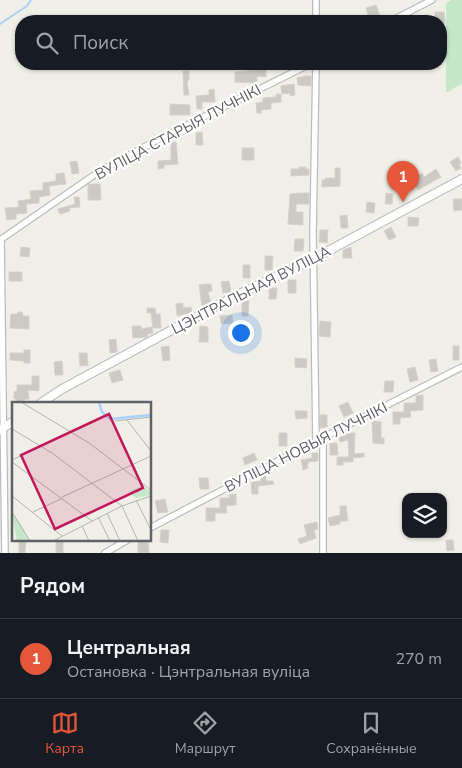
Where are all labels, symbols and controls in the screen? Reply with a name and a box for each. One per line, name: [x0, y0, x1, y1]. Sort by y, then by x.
search box: [15, 15, 447, 70]
icon: search: [33, 29, 61, 57]
text: Поиск: [73, 30, 128, 56]
street label: ВУЛІЦА СТАРЫЯ ЛУЧНІКІ: [91, 80, 265, 184]
pin: 1: [387, 161, 419, 202]
street label: ЦЭНТРАЛЬНАЯ ВУЛІЦА: [168, 241, 334, 339]
your location: [228, 320, 254, 346]
street label: ВУЛІЦА НОВЫЯ ЛУЧНІКІ: [221, 397, 391, 497]
inset map: [12, 402, 151, 540]
map controls: [402, 493, 447, 538]
button: layers: [402, 493, 447, 538]
text: Рядом: [20, 572, 85, 600]
text: Центральная: [67, 635, 191, 661]
text: 1: [31, 648, 41, 670]
text: 270 m: [395, 648, 442, 670]
text: Остановка · Цэнтральная вуліца: [67, 661, 310, 683]
tab: Карта: [45, 709, 84, 758]
tab: Маршрут: [175, 709, 235, 758]
tab: Сохранённые: [326, 709, 417, 758]

